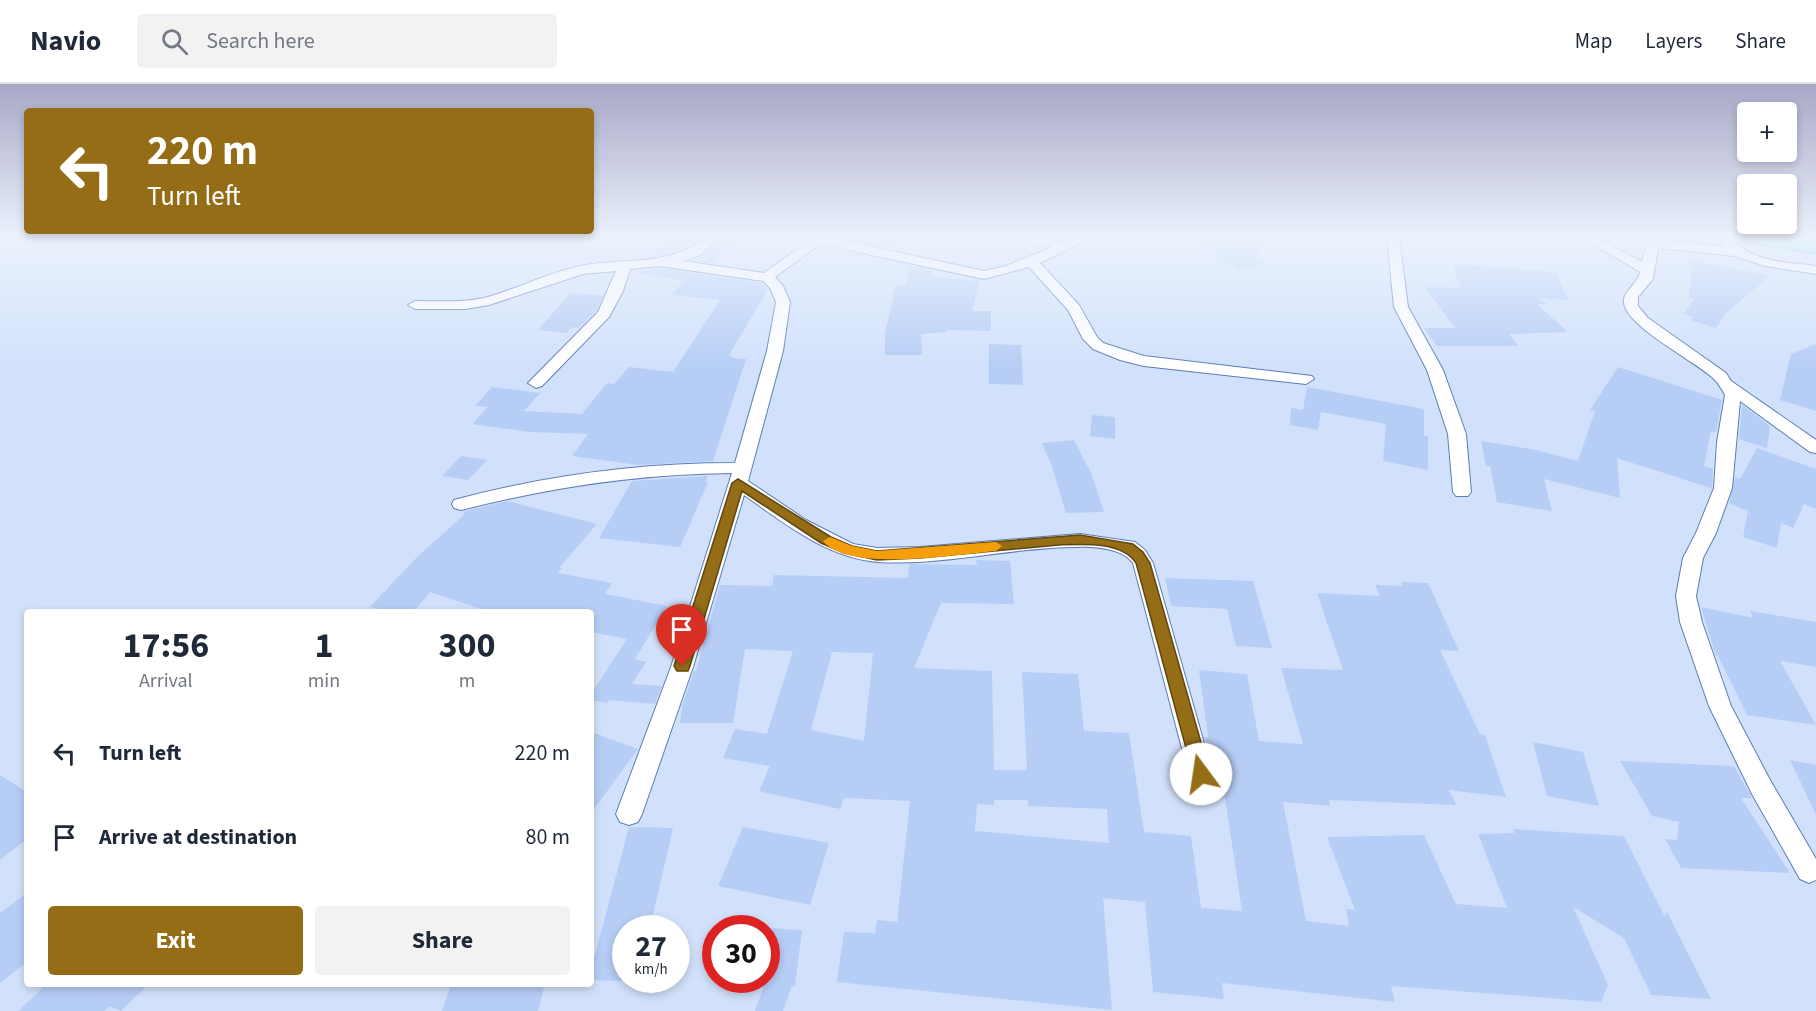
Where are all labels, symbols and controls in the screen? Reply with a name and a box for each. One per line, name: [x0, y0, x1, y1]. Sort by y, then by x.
search box: [137, 14, 557, 68]
text: Navio: [30, 21, 101, 61]
icon: search: [158, 25, 191, 58]
text: Search here: [206, 25, 315, 57]
text: Map: [1575, 26, 1612, 56]
text: Layers: [1645, 26, 1702, 56]
text: Share: [1735, 26, 1786, 56]
map controls: [1737, 102, 1797, 234]
button: +: [1737, 102, 1797, 162]
text: 220 m: [147, 121, 258, 181]
icon: left: [48, 132, 126, 210]
button: −: [1737, 174, 1797, 234]
text: Turn left: [147, 177, 241, 216]
pin: [656, 604, 707, 666]
icon: arrive: [665, 613, 698, 646]
text: 17:56: [122, 620, 209, 671]
text: 1: [314, 620, 333, 671]
text: 300: [439, 620, 496, 671]
text: Arrival: [139, 667, 193, 695]
text: min: [308, 667, 340, 695]
text: m: [459, 667, 475, 695]
icon: left: [48, 737, 81, 770]
text: Turn left: [99, 737, 181, 769]
text: 220 m: [515, 737, 570, 769]
position arrow: [1169, 742, 1233, 806]
icon: arrive: [48, 821, 81, 854]
text: Arrive at destination: [99, 821, 297, 853]
text: 80 m: [525, 821, 570, 853]
button: Exit: [48, 906, 303, 975]
button: Share: [315, 906, 570, 975]
speed limit sign: 30: [702, 915, 780, 993]
text: 27: [635, 925, 667, 968]
text: km/h: [634, 959, 668, 980]

